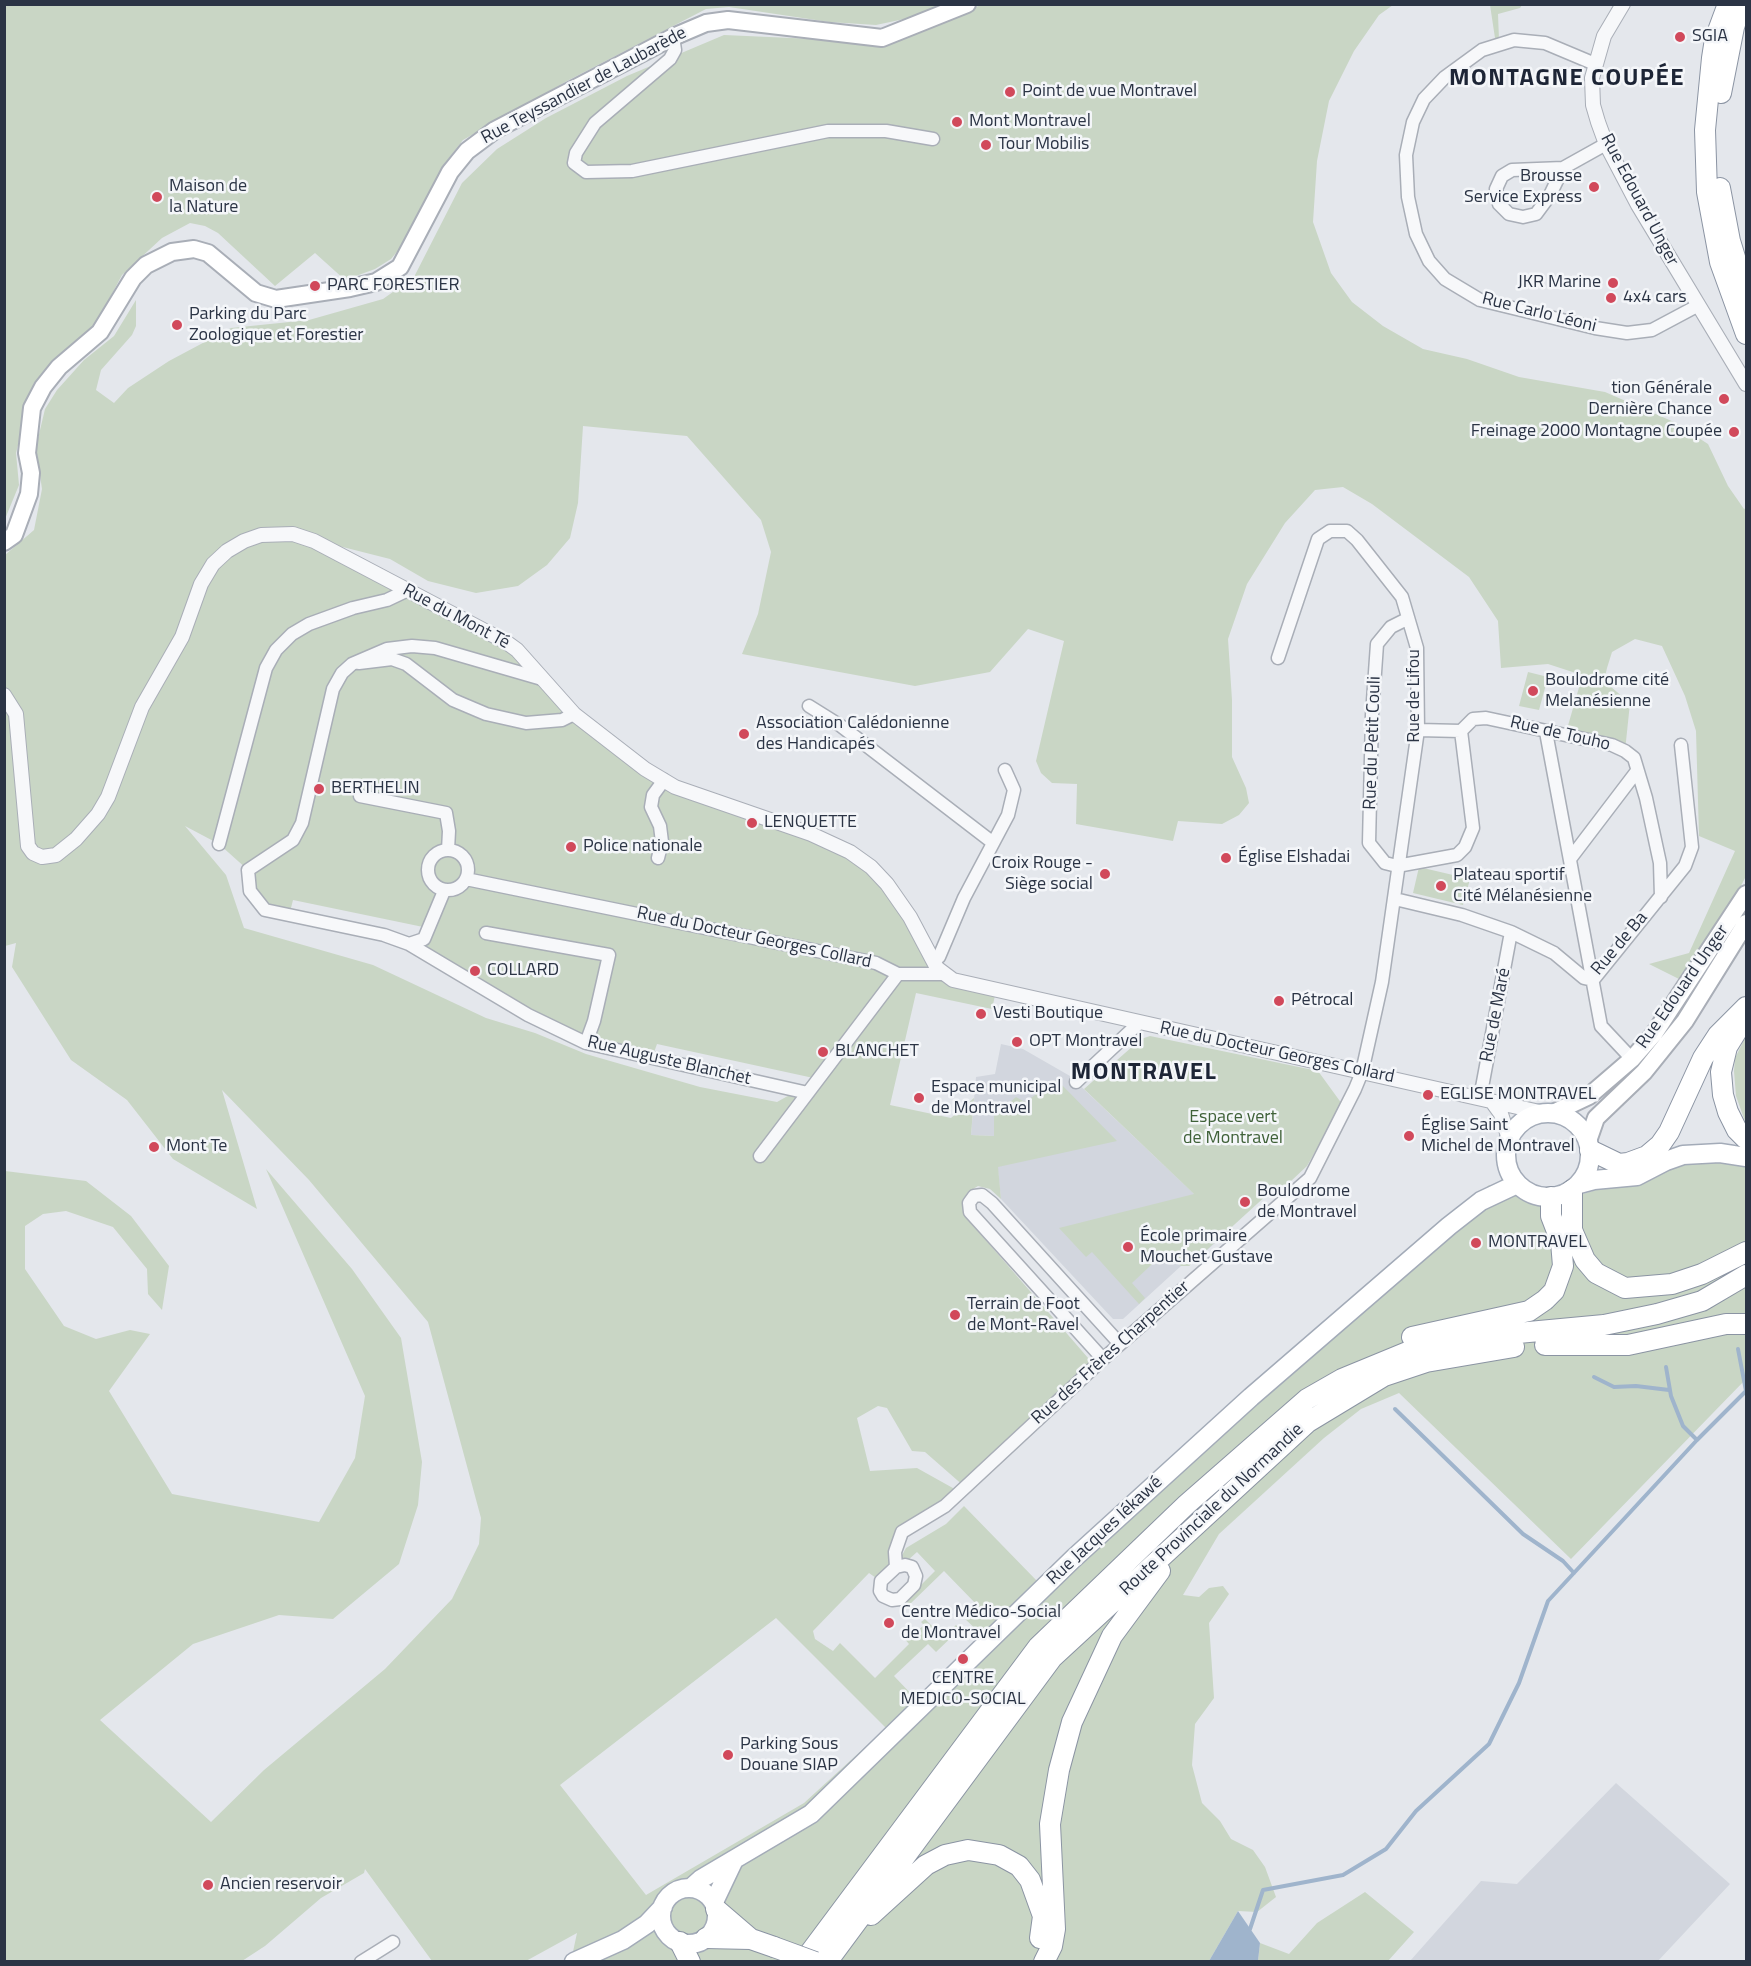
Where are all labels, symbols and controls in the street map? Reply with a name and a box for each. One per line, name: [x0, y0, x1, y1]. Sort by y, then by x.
street label: Rue Teyssandier de Laubarède: [478, 23, 690, 149]
place label: SGIA: [1692, 26, 1728, 48]
marker: SGIA: [1673, 30, 1687, 44]
district label: MONTAGNE COUPÉE: [1449, 65, 1685, 93]
place label: Point de vue Montravel: [1022, 81, 1197, 103]
marker: Point de vue Montravel: [1003, 85, 1017, 99]
place label: Mont Montravel: [969, 111, 1091, 133]
marker: Mont Montravel: [950, 115, 964, 129]
street label: Rue Edouard Unger: [1595, 130, 1683, 270]
place label: Tour Mobilis: [998, 134, 1089, 156]
marker: Tour Mobilis: [979, 138, 993, 152]
place label: Brousse Service Express: [1464, 166, 1582, 208]
place label: Maison de la Nature: [169, 176, 247, 219]
marker: Brousse Service Express: [1587, 180, 1601, 194]
marker: Maison de la Nature: [150, 190, 164, 204]
place label: JKR Marine: [1517, 272, 1601, 294]
place label: PARC FORESTIER: [327, 275, 460, 297]
marker: JKR Marine: [1606, 276, 1620, 290]
marker: PARC FORESTIER: [308, 279, 322, 293]
place label: 4x4 cars: [1623, 287, 1687, 309]
street label: Rue Carlo Léoni: [1480, 288, 1598, 338]
marker: 4x4 cars: [1604, 291, 1618, 305]
place label: Parking du Parc Zoologique et Forestier: [189, 304, 363, 346]
marker: Parking du Parc Zoologique et Forestier: [170, 318, 184, 332]
place label: tion Générale Dernière Chance: [1588, 378, 1712, 420]
marker: tion Générale Dernière Chance: [1717, 392, 1731, 406]
place label: Freinage 2000 Montagne Coupée: [1471, 421, 1722, 443]
marker: Freinage 2000 Montagne Coupée: [1727, 425, 1741, 439]
street label: Rue du Mont Té: [399, 580, 513, 654]
street label: Rue de Lifou: [1404, 649, 1426, 743]
place label: Boulodrome cité Melanésienne: [1545, 670, 1669, 712]
street label: Rue du Petit Couli: [1360, 676, 1386, 810]
marker: Boulodrome cité Melanésienne: [1526, 684, 1540, 698]
street label: Rue de Touho: [1508, 712, 1612, 756]
place label: Association Calédonienne des Handicapés: [756, 713, 949, 756]
marker: Association Calédonienne des Handicapés: [737, 727, 751, 741]
place label: BERTHELIN: [331, 778, 420, 800]
marker: BERTHELIN: [312, 782, 326, 796]
place label: LENQUETTE: [764, 812, 857, 834]
marker: LENQUETTE: [745, 816, 759, 830]
place label: Police nationale: [583, 836, 702, 858]
marker: Police nationale: [564, 840, 578, 854]
place label: Église Elshadai: [1238, 847, 1350, 869]
marker: Église Elshadai: [1219, 851, 1233, 865]
place label: Croix Rouge - Siège social: [992, 853, 1093, 896]
place label: Plateau sportif Cité Mélanésienne: [1453, 865, 1592, 908]
marker: Croix Rouge - Siège social: [1098, 867, 1112, 881]
marker: Plateau sportif Cité Mélanésienne: [1434, 879, 1448, 893]
street label: Rue du Docteur Georges Collard: [635, 903, 873, 973]
street label: Rue de Ba: [1587, 908, 1653, 980]
street label: Rue Edouard Unger: [1632, 921, 1734, 1053]
place label: COLLARD: [487, 960, 559, 982]
marker: COLLARD: [468, 964, 482, 978]
street label: Rue de Maré: [1476, 966, 1516, 1064]
place label: Pétrocal: [1291, 990, 1354, 1012]
marker: Pétrocal: [1272, 994, 1286, 1008]
place label: Vesti Boutique: [993, 1003, 1103, 1025]
marker: Vesti Boutique: [974, 1007, 988, 1021]
street label: Rue du Docteur Georges Collard: [1158, 1018, 1396, 1088]
place label: OPT Montravel: [1029, 1031, 1142, 1053]
street label: Rue Auguste Blanchet: [585, 1032, 753, 1090]
marker: OPT Montravel: [1010, 1035, 1024, 1049]
place label: BLANCHET: [835, 1041, 919, 1063]
marker: BLANCHET: [816, 1045, 830, 1059]
district label: MONTRAVEL: [1071, 1059, 1217, 1087]
place label: Espace municipal de Montravel: [931, 1077, 1061, 1120]
place label: EGLISE MONTRAVEL: [1440, 1084, 1596, 1106]
marker: EGLISE MONTRAVEL: [1421, 1088, 1435, 1102]
marker: Espace municipal de Montravel: [912, 1091, 926, 1105]
park label: Espace vert de Montravel: [1183, 1107, 1283, 1150]
place label: Église Saint Michel de Montravel: [1421, 1115, 1575, 1158]
marker: Église Saint Michel de Montravel: [1402, 1129, 1416, 1143]
place label: Mont Te: [166, 1136, 227, 1158]
marker: Mont Te: [147, 1140, 161, 1154]
place label: Boulodrome de Montravel: [1257, 1181, 1357, 1224]
marker: Boulodrome de Montravel: [1238, 1195, 1252, 1209]
place label: École primaire Mouchet Gustave: [1140, 1226, 1273, 1268]
place label: MONTRAVEL: [1488, 1232, 1587, 1254]
marker: MONTRAVEL: [1469, 1236, 1483, 1250]
marker: École primaire Mouchet Gustave: [1121, 1240, 1135, 1254]
street label: Rue des Frères Charpentier: [1028, 1276, 1194, 1430]
place label: Terrain de Foot de Mont-Ravel: [967, 1294, 1080, 1336]
marker: Terrain de Foot de Mont-Ravel: [948, 1308, 962, 1322]
street label: Route Provinciale du Normandie: [1116, 1419, 1308, 1601]
street label: Rue Jacques Iékawé: [1043, 1472, 1167, 1590]
place label: Centre Médico-Social de Montravel: [901, 1602, 1061, 1644]
marker: Centre Médico-Social de Montravel: [882, 1616, 896, 1630]
marker: CENTRE MEDICO-SOCIAL: [956, 1652, 970, 1666]
place label: CENTRE MEDICO-SOCIAL: [900, 1668, 1026, 1710]
place label: Parking Sous Douane SIAP: [740, 1734, 838, 1776]
marker: Parking Sous Douane SIAP: [721, 1748, 735, 1762]
place label: Ancien reservoir: [220, 1874, 342, 1896]
marker: Ancien reservoir: [201, 1878, 215, 1892]

